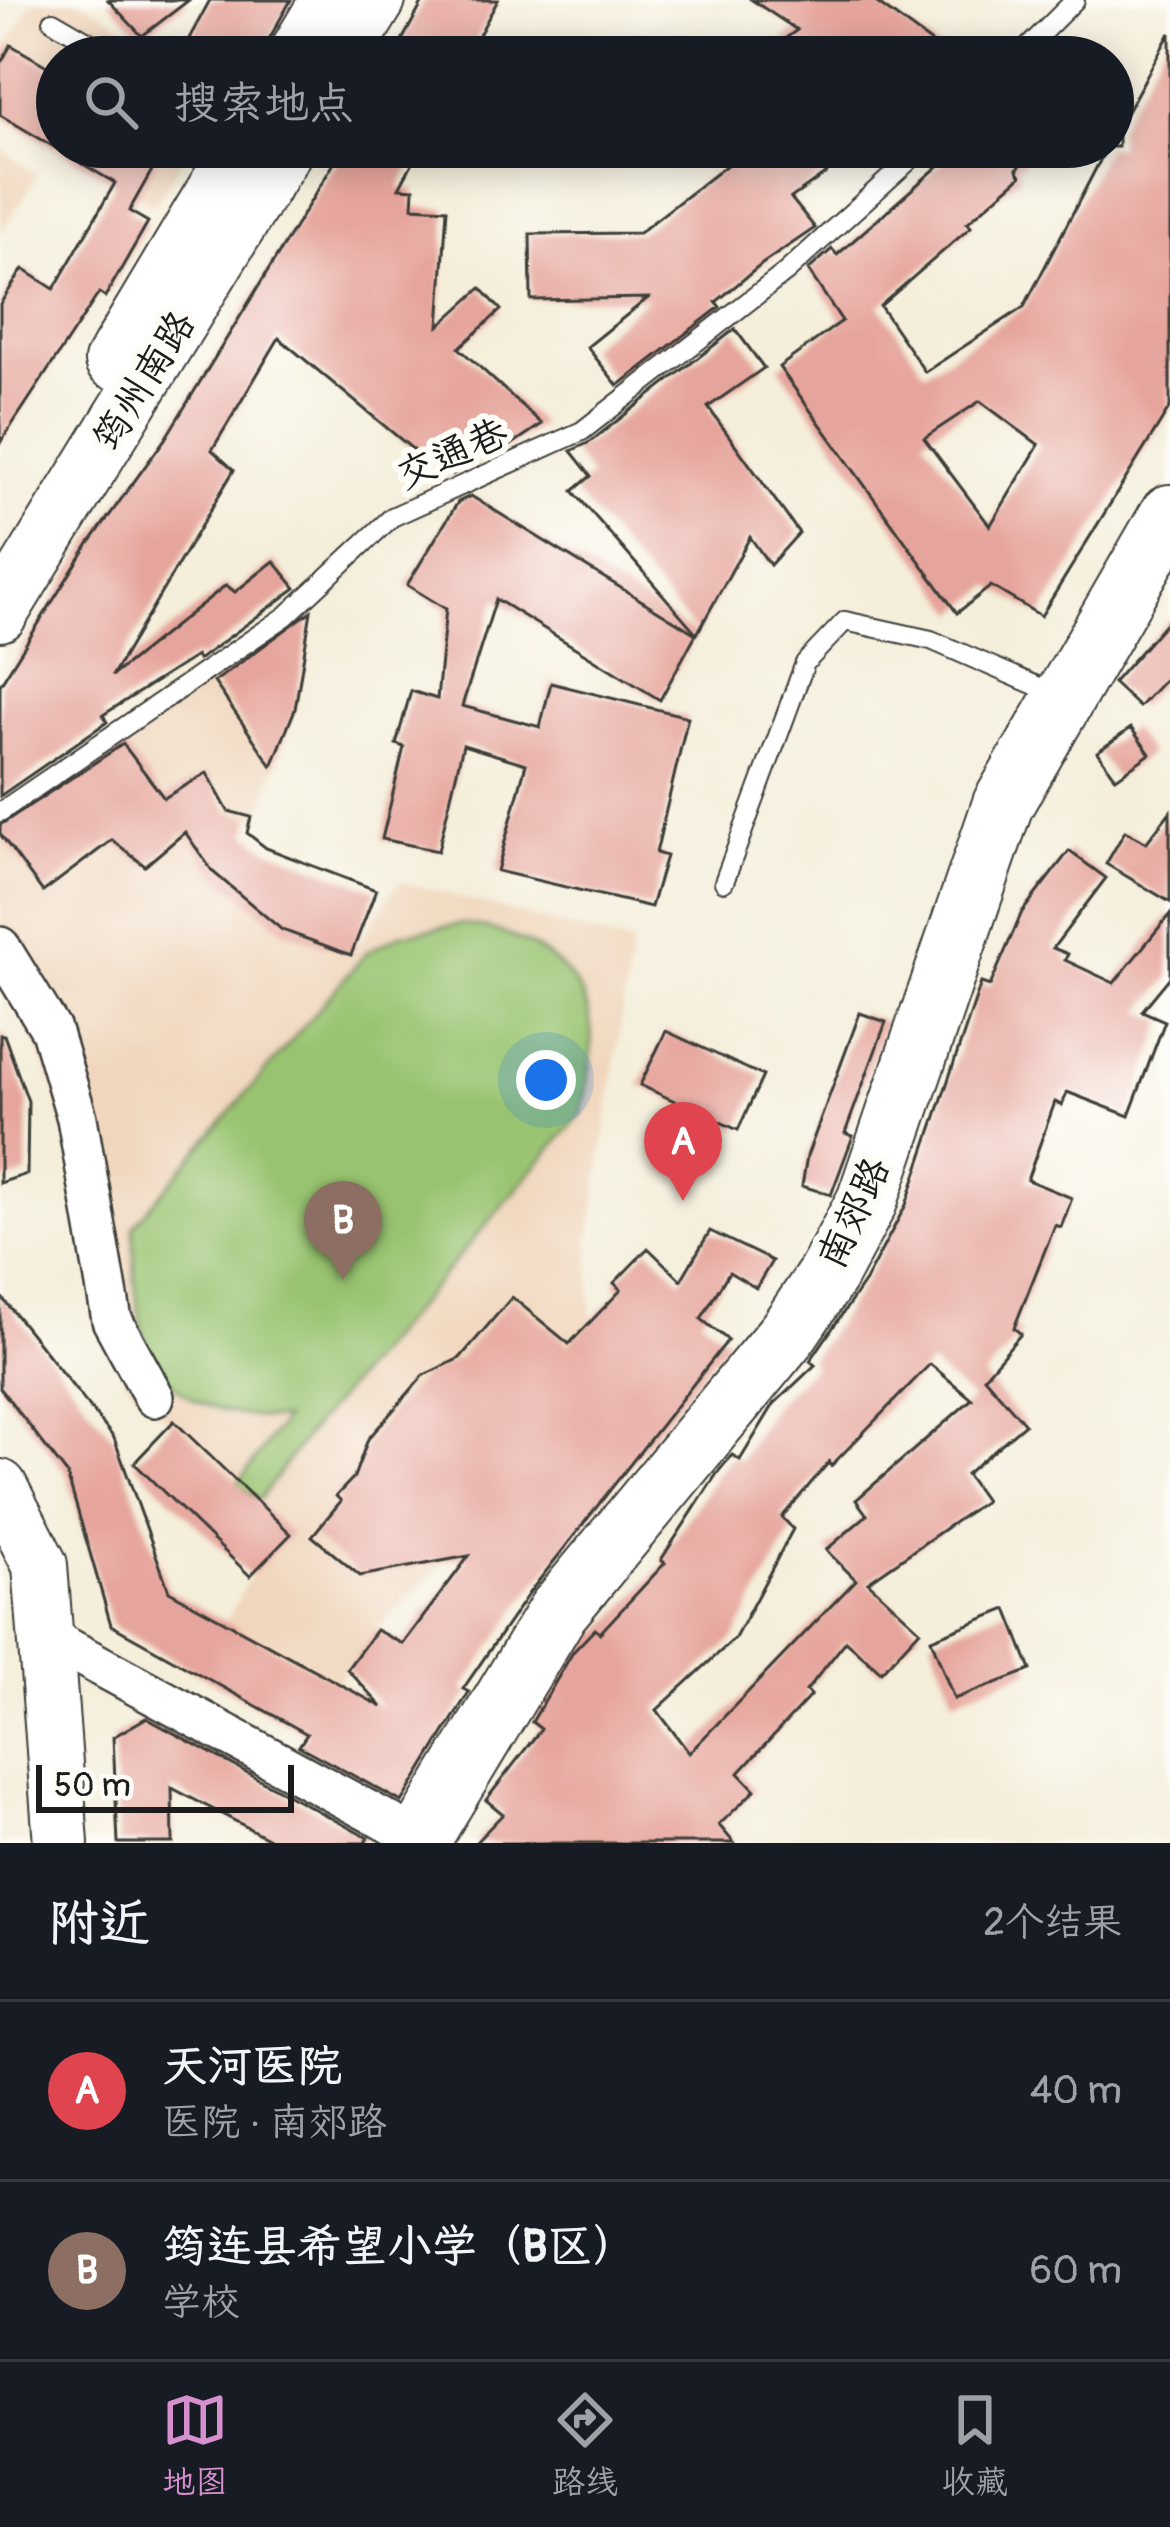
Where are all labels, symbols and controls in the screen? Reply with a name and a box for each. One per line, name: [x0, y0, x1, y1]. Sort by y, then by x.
search box: [36, 36, 1134, 168]
icon: search: [78, 69, 144, 135]
text: 搜索地点: [174, 76, 354, 132]
street label: 筠州南路: [82, 302, 206, 460]
street label: 交通巷: [389, 408, 515, 500]
your location: [516, 1050, 576, 1110]
pin: A: [644, 1102, 722, 1201]
street label: 南郊路: [807, 1150, 901, 1276]
pin: B: [304, 1181, 382, 1280]
scale bar: [36, 1759, 294, 1812]
text: 50 m: [54, 1765, 131, 1806]
text: 附近: [48, 1892, 150, 1956]
text: 2个结果: [983, 1898, 1122, 1947]
text: 天河医院: [162, 2039, 342, 2095]
text: A: [74, 2066, 100, 2115]
text: 40 m: [1030, 2066, 1122, 2115]
text: 医院 · 南郊路: [162, 2098, 387, 2147]
text: 筠连县希望小学（B区）: [162, 2219, 637, 2275]
text: B: [76, 2246, 98, 2295]
text: 60 m: [1030, 2246, 1122, 2295]
text: 学校: [162, 2278, 240, 2327]
tab: 地图: [162, 2387, 228, 2503]
tab: 路线: [552, 2387, 618, 2503]
tab: 收藏: [942, 2387, 1008, 2503]

